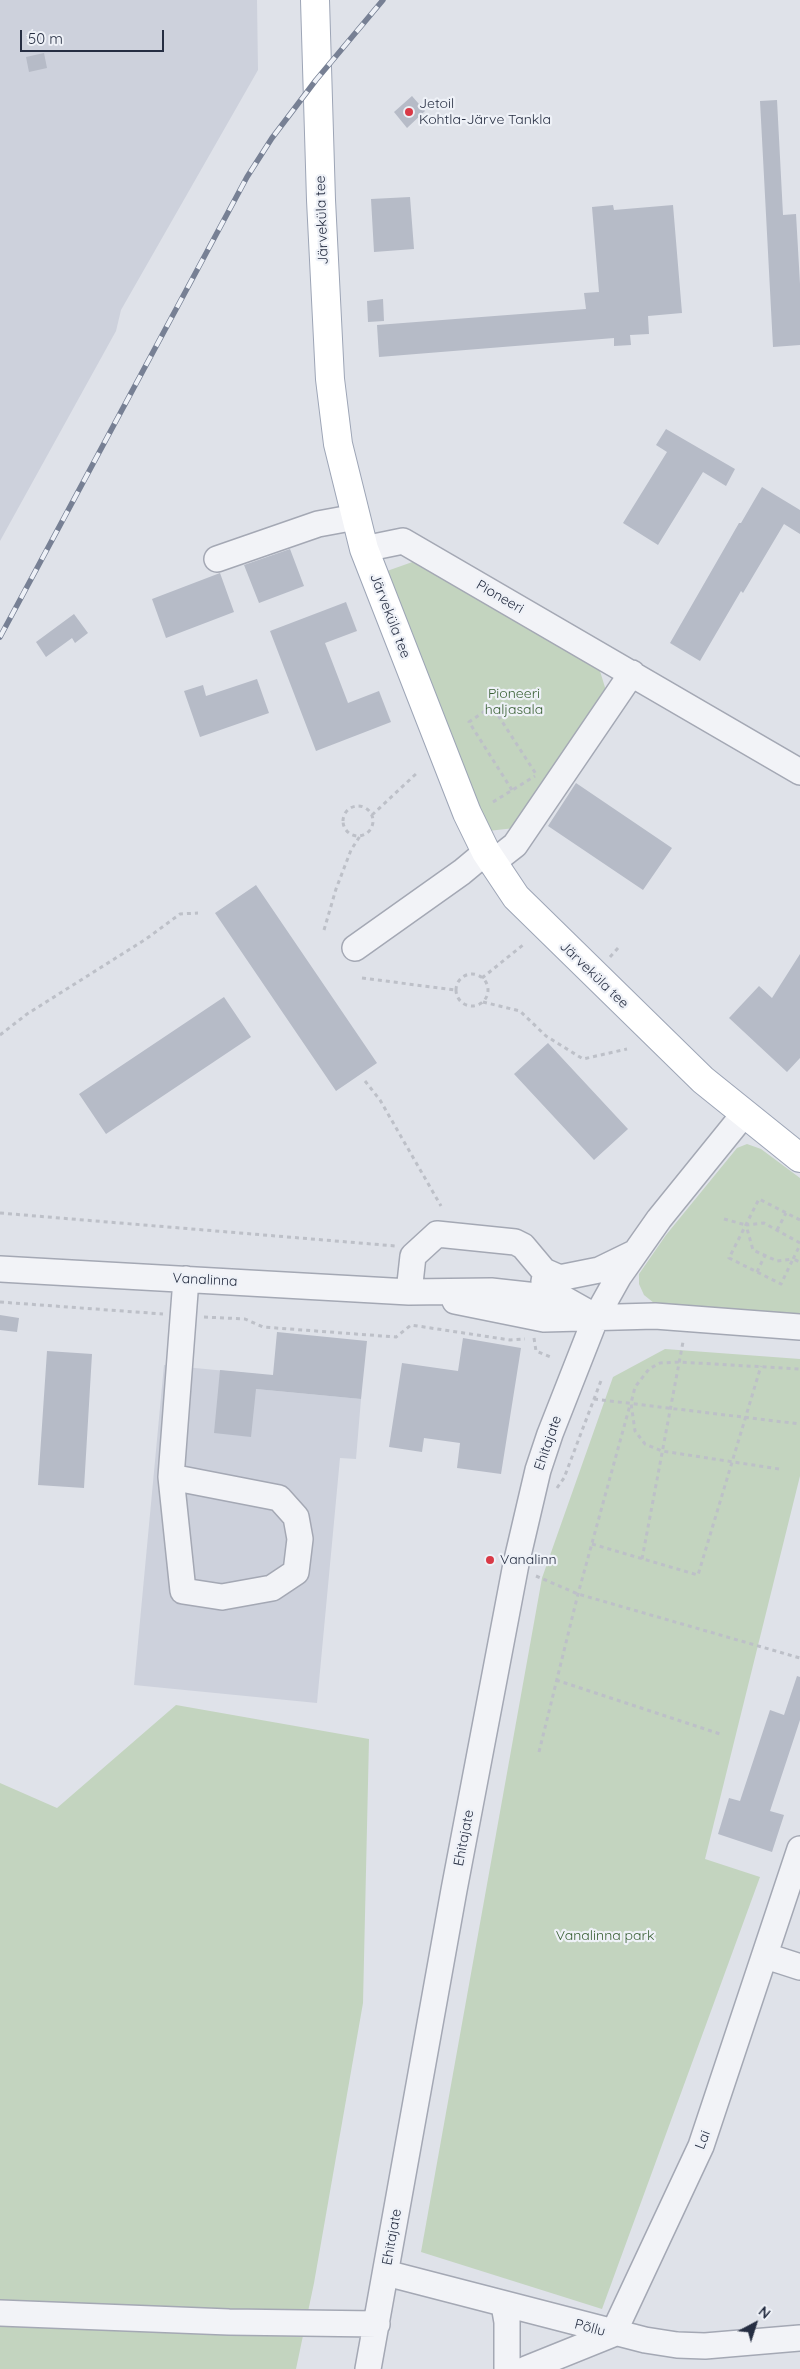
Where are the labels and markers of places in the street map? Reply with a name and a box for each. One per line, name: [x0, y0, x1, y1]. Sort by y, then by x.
place label: Jetoil Kohtla-Järve Tankla: [419, 96, 551, 128]
marker: Jetoil Kohtla-Järve Tankla: [403, 106, 415, 118]
place label: Vanalinn: [500, 1552, 557, 1568]
marker: Vanalinn: [484, 1554, 496, 1566]

